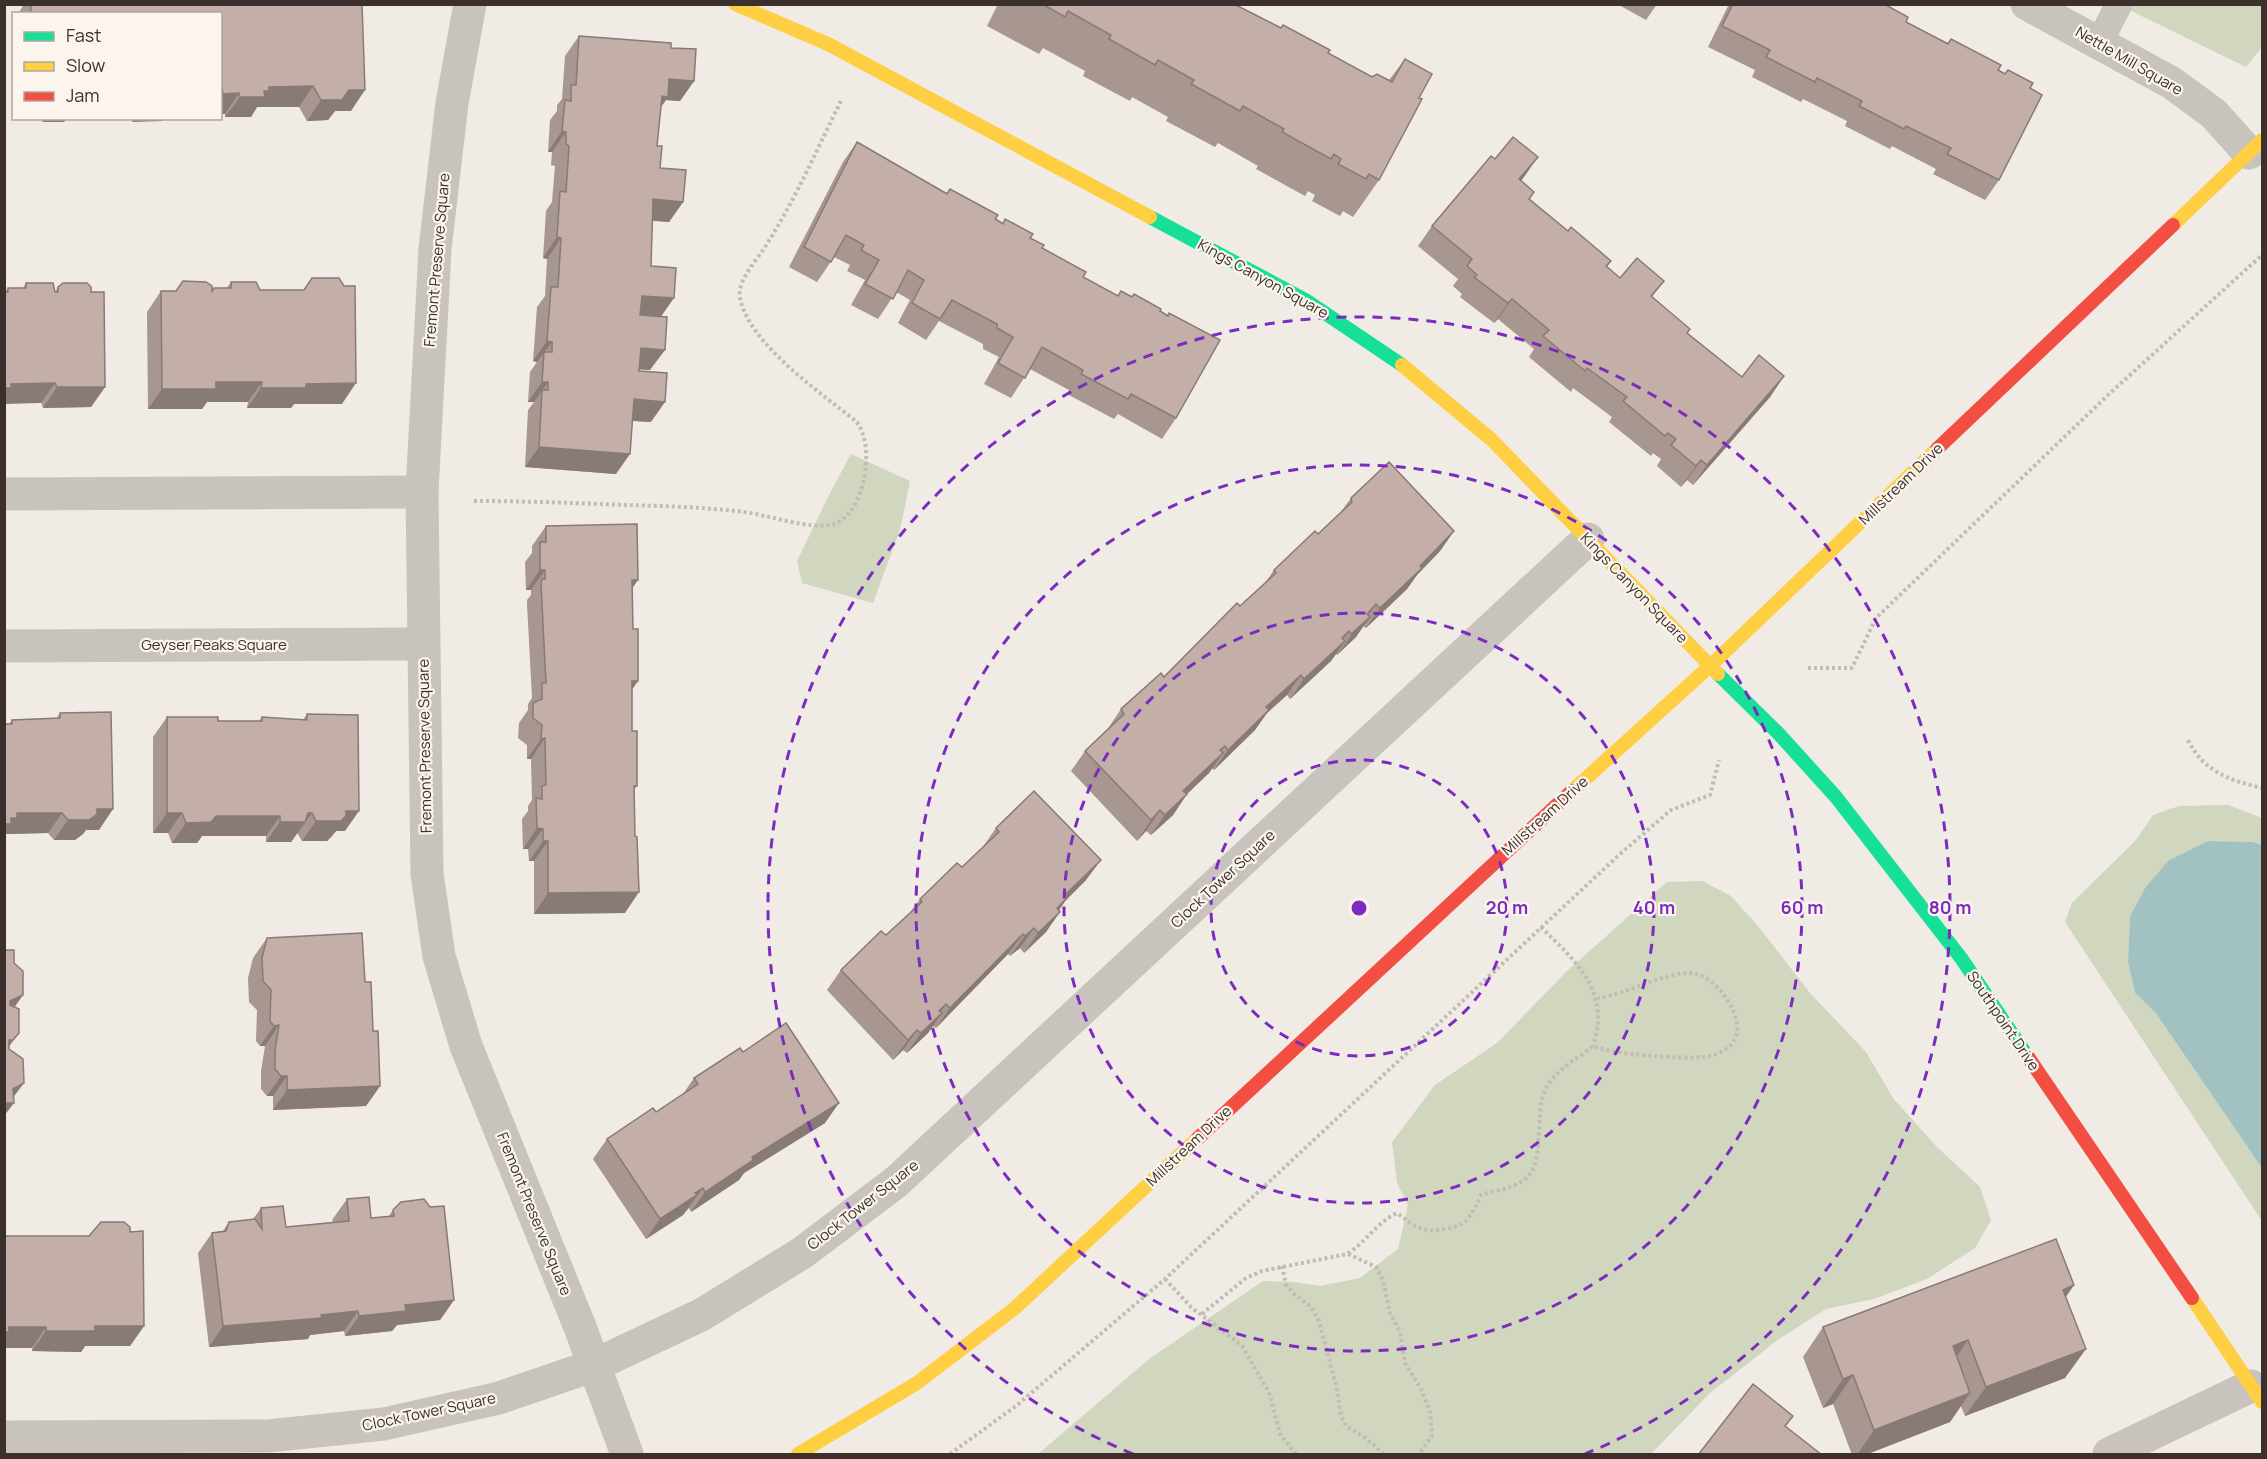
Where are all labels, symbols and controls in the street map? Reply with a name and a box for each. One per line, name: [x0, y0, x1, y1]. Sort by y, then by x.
legend: [12, 12, 222, 120]
street label: Nettle Mill Square: [2072, 21, 2187, 100]
text: Fast: [66, 23, 101, 47]
text: Slow: [66, 53, 106, 77]
text: Jam: [66, 83, 100, 107]
street label: Fremont Preserve Square: [418, 172, 455, 348]
street label: Kings Canyon Square: [1194, 234, 1333, 323]
street label: Millstream Drive: [1854, 438, 1948, 529]
street label: Kings Canyon Square: [1576, 528, 1693, 648]
street label: Geyser Peaks Square: [141, 634, 287, 655]
street label: Fremont Preserve Square: [412, 658, 437, 833]
street label: Millstream Drive: [1497, 771, 1593, 860]
street label: Clock Tower Square: [1166, 824, 1280, 933]
text: 20 m: [1486, 895, 1528, 919]
text: 40 m: [1633, 895, 1675, 919]
text: 60 m: [1781, 895, 1823, 919]
text: 80 m: [1929, 895, 1971, 919]
centre of rings: [1349, 898, 1369, 918]
street label: Southpoint Drive: [1962, 967, 2045, 1075]
street label: Millstream Drive: [1141, 1100, 1236, 1191]
street label: Fremont Preserve Square: [492, 1129, 577, 1299]
street label: Clock Tower Square: [803, 1154, 923, 1255]
street label: Clock Tower Square: [360, 1387, 498, 1436]

